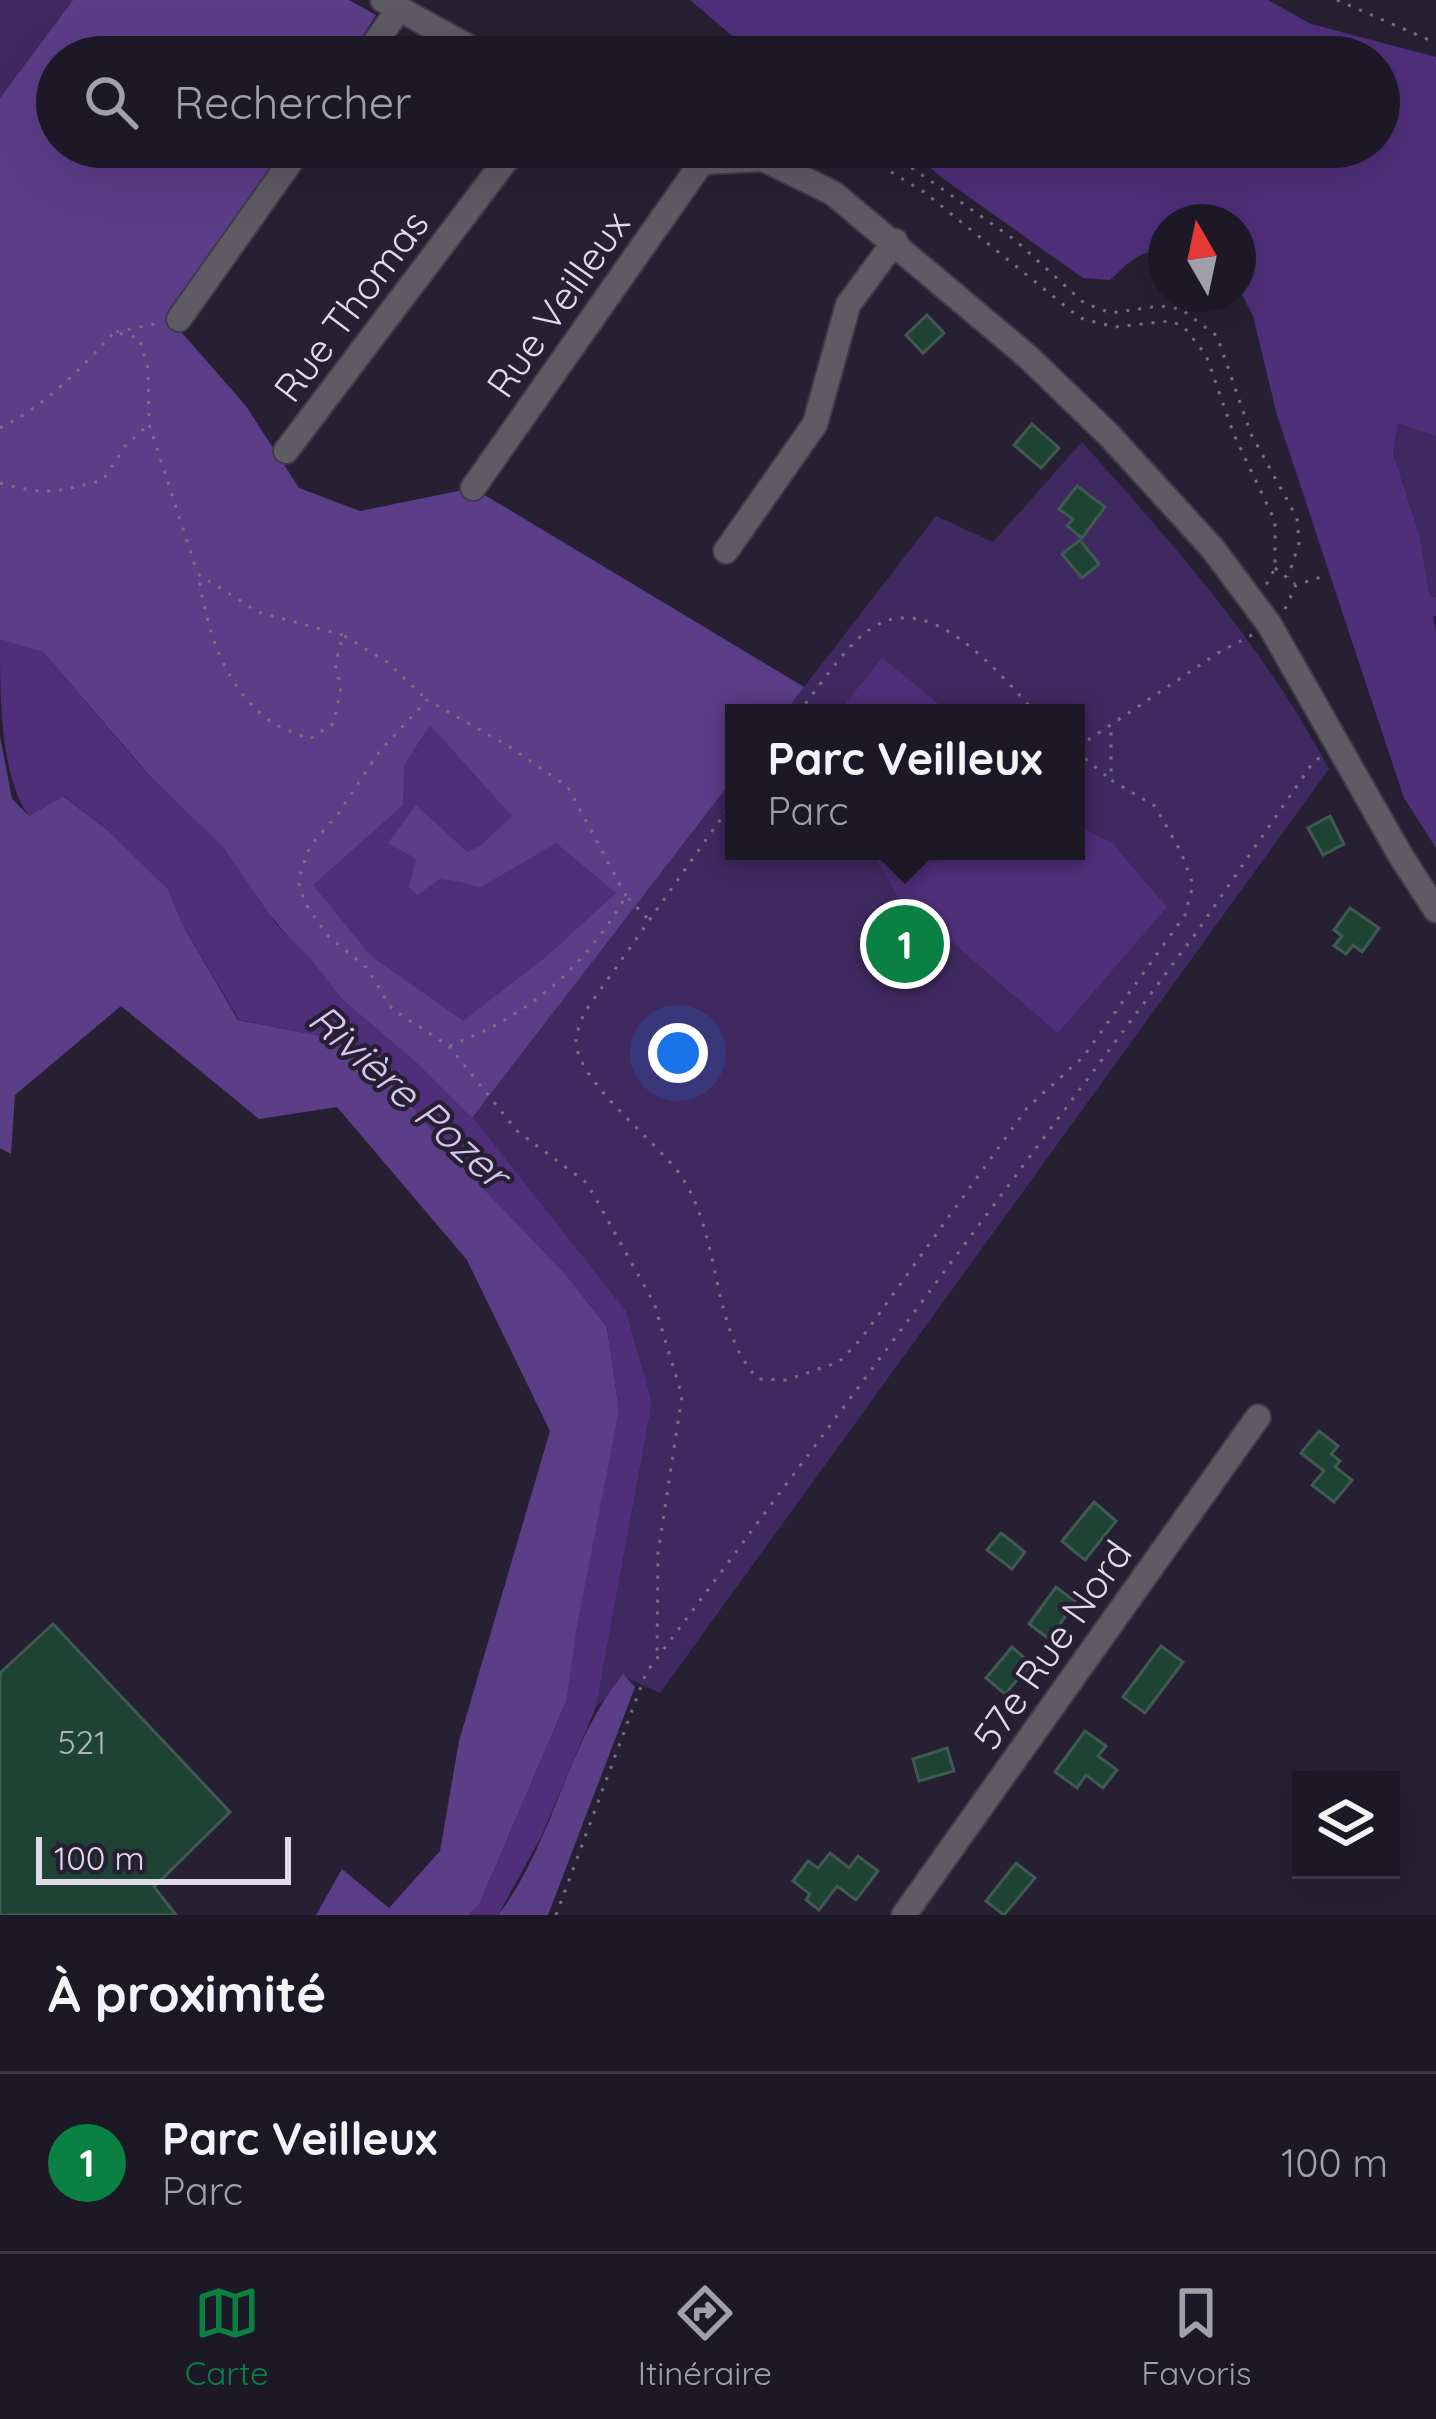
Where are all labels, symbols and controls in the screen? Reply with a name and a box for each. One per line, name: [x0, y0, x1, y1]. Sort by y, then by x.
search box: [36, 36, 1400, 168]
icon: search: [78, 69, 144, 135]
text: Rechercher: [174, 74, 412, 130]
street label: Rue Thomas: [263, 200, 439, 411]
street label: Rue Veilleux: [475, 201, 640, 407]
north arrow: [1148, 204, 1256, 312]
popup: [725, 704, 1085, 860]
text: Parc Veilleux: [767, 730, 1043, 786]
text: Parc: [767, 786, 849, 835]
pin: 1: [866, 899, 944, 989]
water label: Rivière Pozer: [298, 992, 524, 1203]
your location: [648, 1023, 708, 1083]
street label: 57e Rue Nord: [961, 1531, 1142, 1759]
house number: 521: [58, 1721, 106, 1762]
map controls: [1292, 1771, 1400, 1879]
button: layers: [1292, 1771, 1400, 1879]
scale bar: [36, 1831, 291, 1884]
text: 100 m: [54, 1837, 145, 1878]
text: À proximité: [48, 1961, 326, 2025]
text: Parc Veilleux: [162, 2110, 437, 2166]
text: 1: [79, 2138, 95, 2187]
text: 100 m: [1281, 2138, 1388, 2187]
text: Parc: [162, 2166, 243, 2215]
tab: Carte: [185, 2280, 269, 2393]
tab: Itinéraire: [638, 2280, 772, 2393]
tab: Favoris: [1141, 2280, 1251, 2393]

